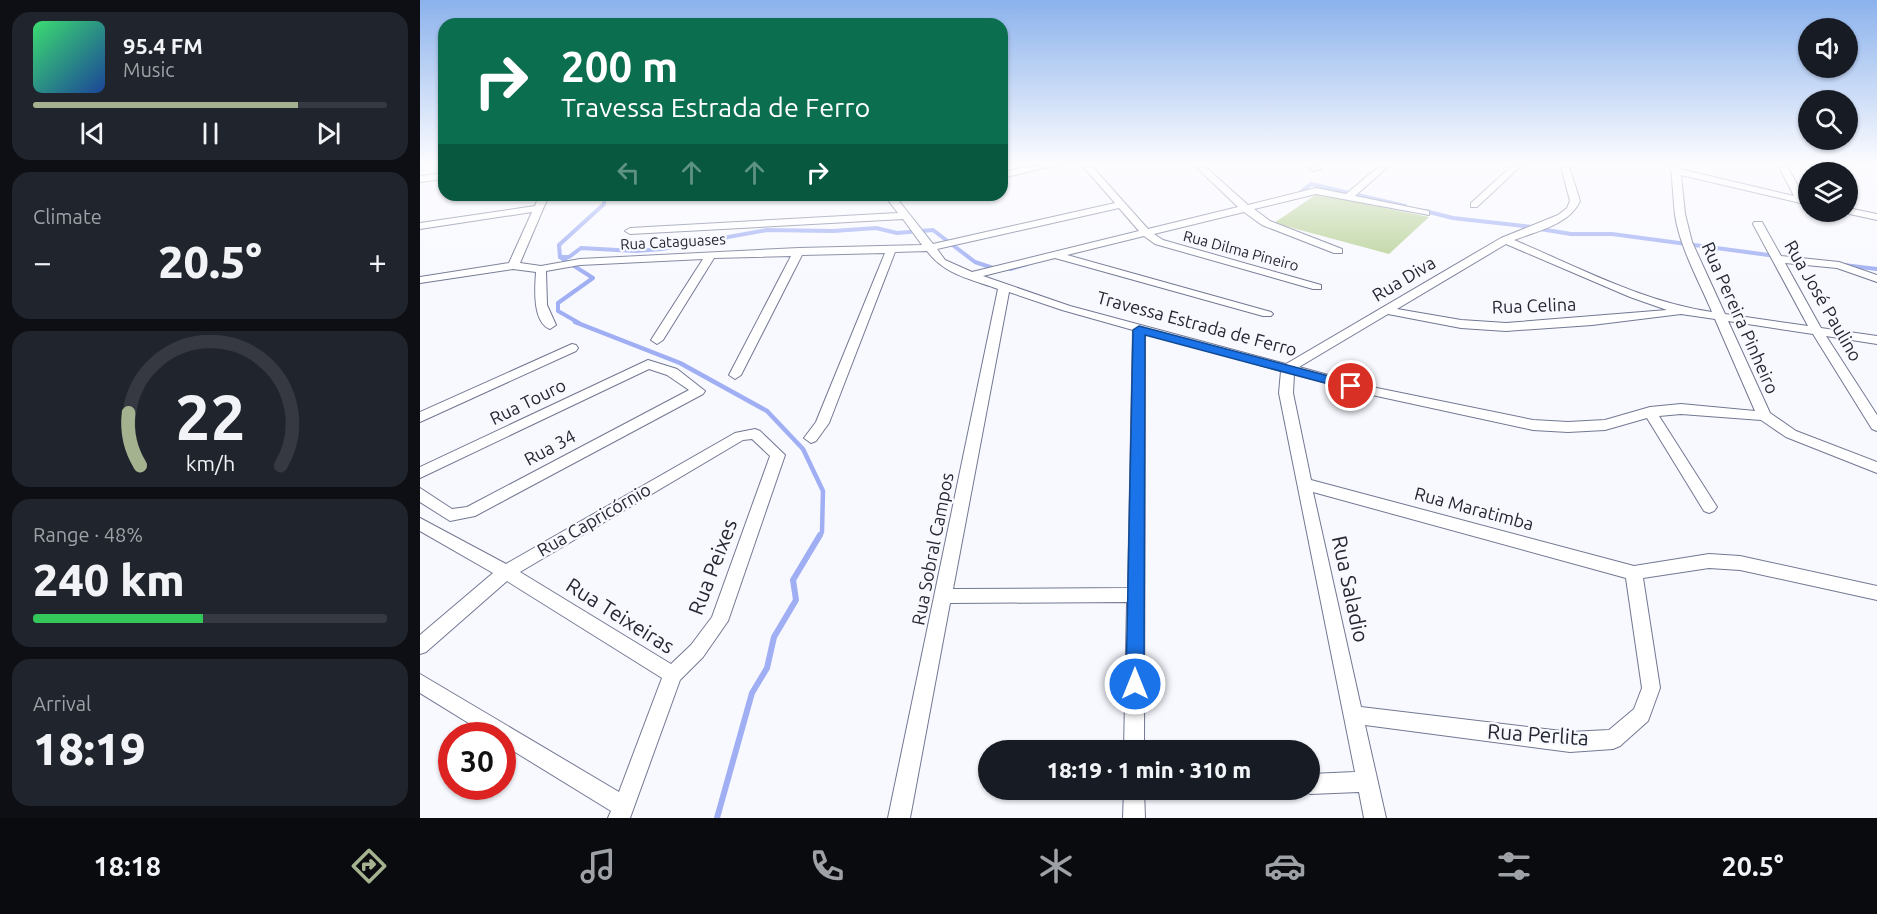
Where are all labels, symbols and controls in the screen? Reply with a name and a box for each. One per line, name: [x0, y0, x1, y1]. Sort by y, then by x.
map controls: [1798, 18, 1858, 222]
button: sound: [1798, 18, 1858, 78]
text: 95.4 FM: [123, 33, 203, 58]
icon: right: [462, 42, 540, 120]
text: 200 m: [561, 43, 678, 90]
text: Music: [123, 58, 175, 81]
button: search: [1798, 90, 1858, 150]
text: Travessa Estrada de Ferro: [561, 92, 870, 122]
icon: previous: [76, 117, 109, 150]
icon: pause: [194, 117, 227, 150]
icon: next: [312, 117, 345, 150]
icon: left: [612, 156, 645, 189]
icon: ahead: [675, 156, 708, 189]
icon: ahead: [738, 156, 771, 189]
icon: right: [801, 156, 834, 189]
button: layers: [1798, 162, 1858, 222]
text: Climate: [33, 205, 102, 228]
street label: Rua Dilma Pineiro: [1182, 227, 1301, 274]
street label: Rua Cataguases: [620, 230, 726, 253]
text: 20.5°: [158, 236, 262, 287]
street label: Rua José Paulino: [1781, 237, 1867, 364]
street label: Rua Pereira Pinheiro: [1698, 239, 1783, 396]
text: −: [33, 243, 52, 280]
text: +: [368, 243, 387, 280]
street label: Rua Diva: [1368, 252, 1439, 305]
street label: Travessa Estrada de Ferro: [1095, 287, 1299, 359]
street label: Rua Celina: [1491, 294, 1577, 316]
pin: [1325, 360, 1376, 411]
icon: arrive: [1334, 369, 1367, 402]
street label: Rua Touro: [486, 374, 569, 428]
text: 22: [175, 382, 245, 452]
street label: Rua 34: [520, 425, 579, 469]
text: km/h: [185, 451, 235, 475]
street label: Rua Sobral Campos: [907, 471, 957, 627]
street label: Rua Capricórnio: [533, 479, 654, 560]
street label: Rua Maratimba: [1412, 483, 1536, 534]
street label: Rua Peixes: [683, 515, 741, 618]
text: Range · 48%: [33, 523, 143, 546]
street label: Rua Saladio: [1328, 533, 1374, 644]
text: 240 km: [33, 554, 185, 605]
street label: Rua Teixeiras: [562, 572, 679, 658]
position arrow: [1103, 652, 1167, 716]
text: Arrival: [33, 692, 91, 715]
street label: Rua Perlita: [1486, 718, 1590, 750]
speed limit sign: 30: [438, 722, 516, 800]
text: 18:19: [33, 723, 146, 774]
text: 18:19 · 1 min · 310 m: [1047, 757, 1251, 782]
icon: directions: [348, 845, 390, 887]
icon: music: [577, 845, 619, 887]
icon: phone: [806, 845, 848, 887]
icon: climate: [1035, 845, 1077, 887]
icon: car: [1264, 845, 1306, 887]
icon: filters: [1493, 845, 1535, 887]
text: 18:18: [93, 851, 161, 881]
text: 20.5°: [1722, 851, 1783, 881]

